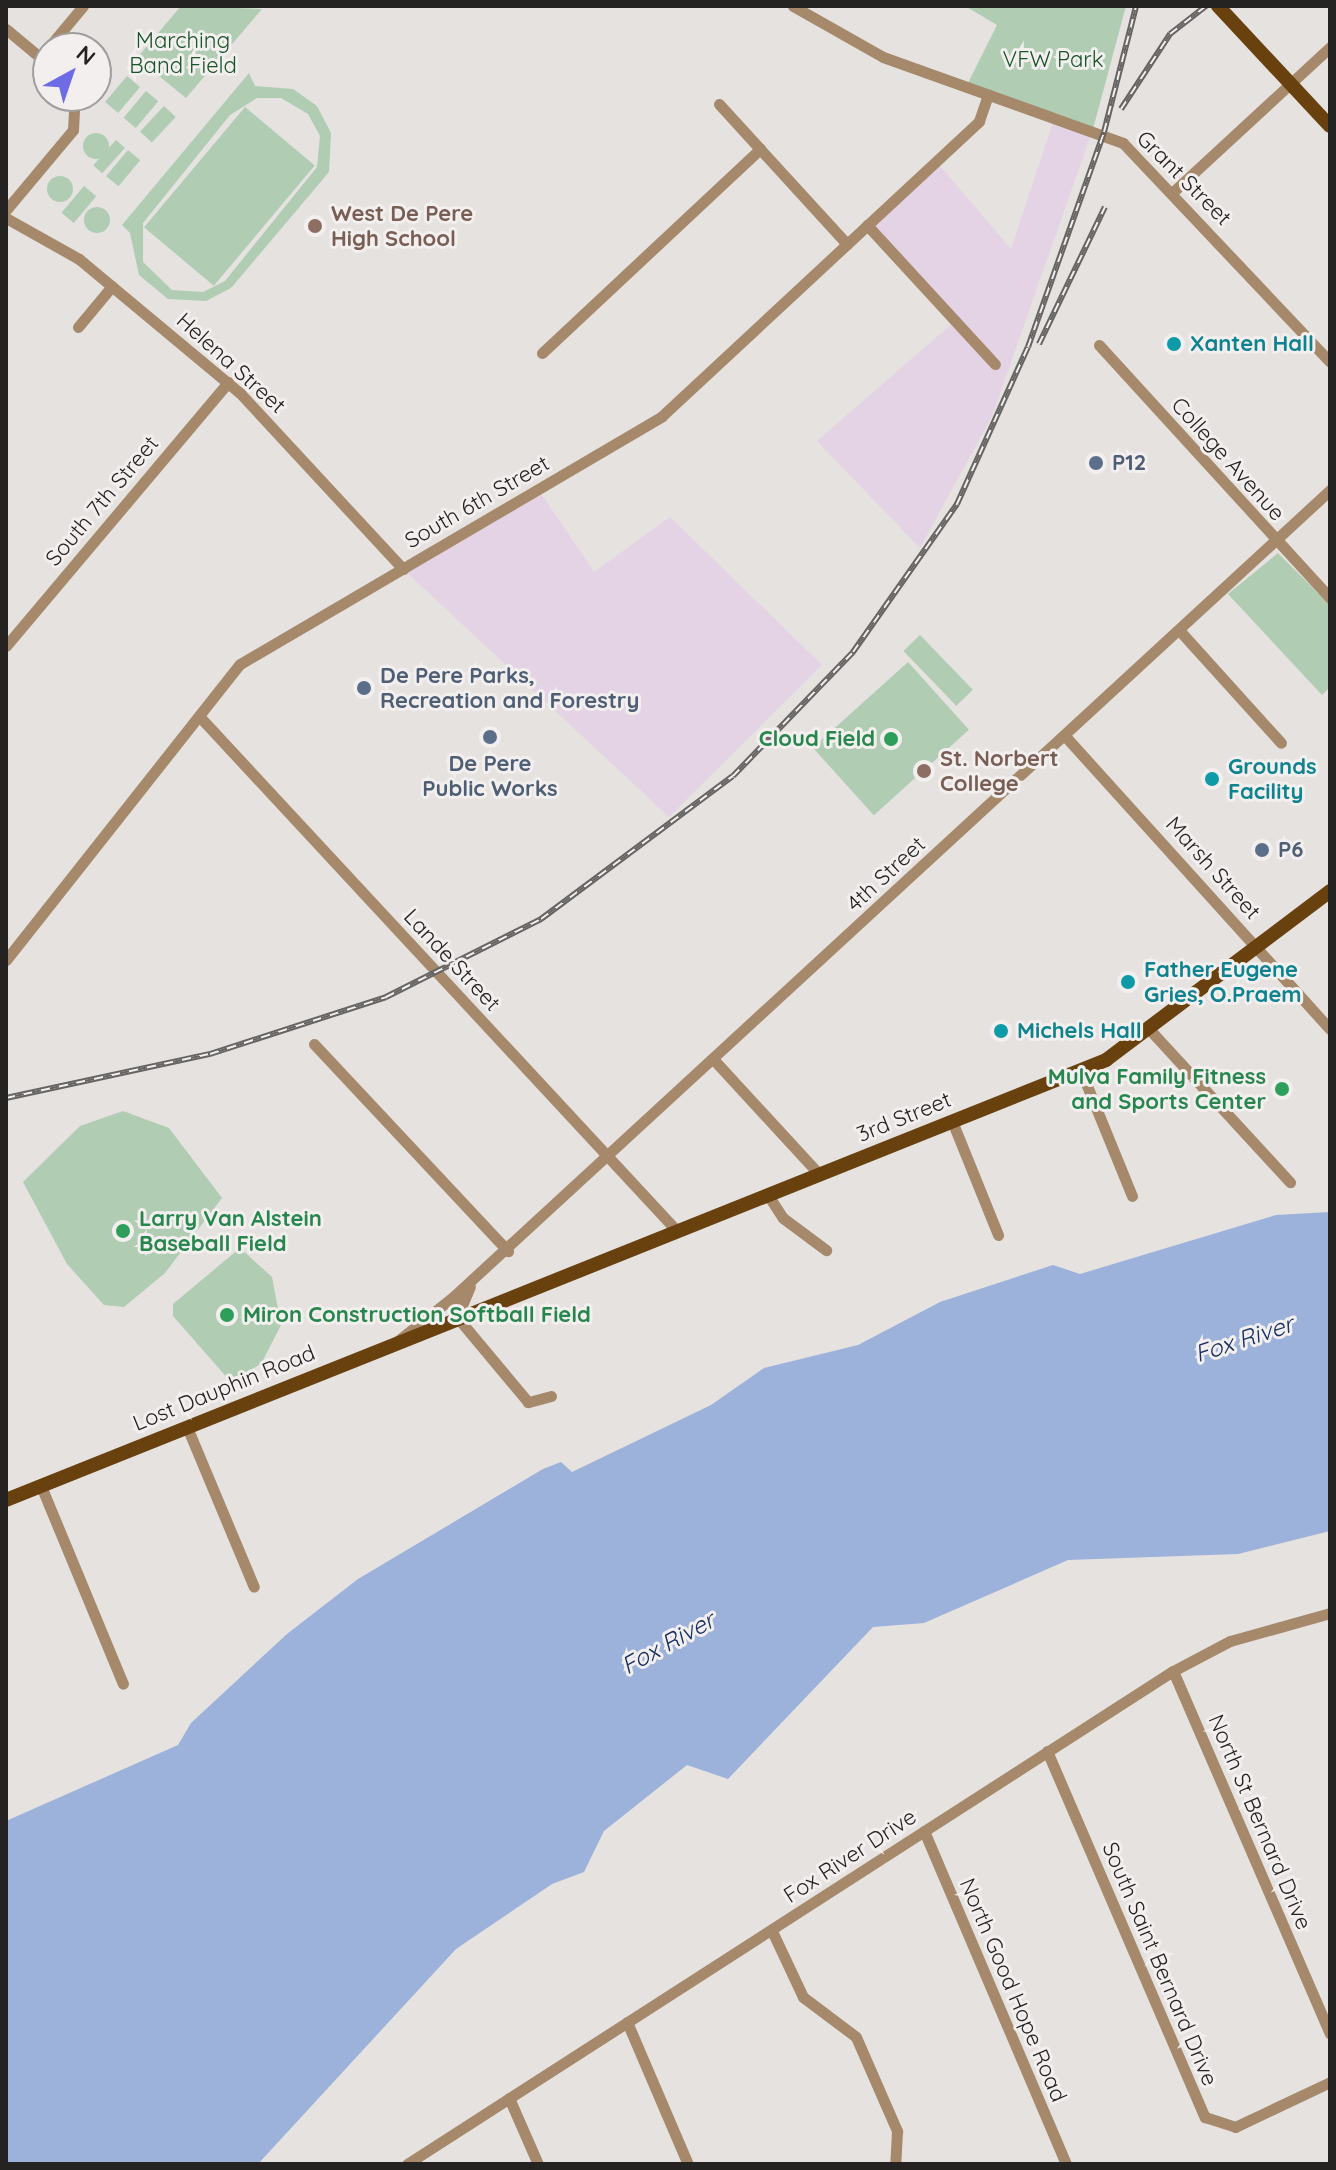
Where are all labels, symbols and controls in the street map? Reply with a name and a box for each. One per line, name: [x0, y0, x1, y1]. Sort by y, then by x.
park label: Marching Band Field: [129, 27, 237, 78]
north arrow: [32, 32, 112, 112]
text: N: [71, 39, 101, 71]
park label: VFW Park: [1003, 47, 1103, 73]
street label: Grant Street: [1131, 125, 1237, 231]
place label: West De Pere High School: [331, 200, 473, 252]
marker: West De Pere High School: [306, 217, 324, 235]
street label: Helena Street: [171, 307, 291, 419]
place label: Xanten Hall: [1190, 331, 1314, 357]
marker: Xanten Hall: [1165, 335, 1183, 353]
street label: College Avenue: [1166, 392, 1290, 526]
street label: South 7th Street: [40, 431, 164, 571]
street label: South 6th Street: [400, 450, 554, 554]
place label: P12: [1112, 450, 1146, 476]
marker: P12: [1087, 454, 1105, 472]
place label: De Pere Parks, Recreation and Forestry: [380, 662, 639, 714]
marker: De Pere Parks, Recreation and Forestry: [355, 679, 373, 697]
place label: Cloud Field: [759, 726, 875, 752]
marker: De Pere Public Works: [481, 728, 499, 746]
marker: Cloud Field: [882, 730, 900, 748]
place label: St. Norbert College: [940, 745, 1059, 796]
place label: De Pere Public Works: [422, 750, 558, 802]
place label: Grounds Facility: [1228, 753, 1317, 804]
marker: St. Norbert College: [915, 762, 933, 780]
marker: Grounds Facility: [1203, 770, 1221, 788]
street label: Marsh Street: [1160, 811, 1266, 925]
street label: 4th Street: [841, 831, 931, 917]
place label: P6: [1278, 837, 1303, 863]
marker: P6: [1253, 841, 1271, 859]
street label: Lande Street: [398, 904, 506, 1016]
place label: Father Eugene Gries, O.Praem: [1144, 956, 1302, 1008]
marker: Father Eugene Gries, O.Praem: [1119, 973, 1137, 991]
place label: Michels Hall: [1017, 1018, 1142, 1044]
marker: Michels Hall: [992, 1022, 1010, 1040]
place label: Mulva Family Fitness and Sports Center: [1048, 1063, 1266, 1114]
marker: Mulva Family Fitness and Sports Center: [1273, 1080, 1291, 1098]
street label: 3rd Street: [853, 1086, 955, 1148]
place label: Larry Van Alstein Baseball Field: [139, 1205, 322, 1256]
marker: Larry Van Alstein Baseball Field: [114, 1222, 132, 1240]
place label: Miron Construction Softball Field: [243, 1302, 591, 1328]
marker: Miron Construction Softball Field: [218, 1306, 236, 1324]
water label: Fox River: [1191, 1310, 1297, 1368]
street label: Lost Dauphin Road: [129, 1339, 319, 1437]
water label: Fox River: [616, 1606, 720, 1680]
street label: North St Bernard Drive: [1203, 1710, 1317, 1934]
street label: Fox River Drive: [779, 1803, 921, 1909]
street label: South Saint Bernard Drive: [1097, 1838, 1223, 2090]
street label: North Good Hope Road: [954, 1874, 1072, 2106]

